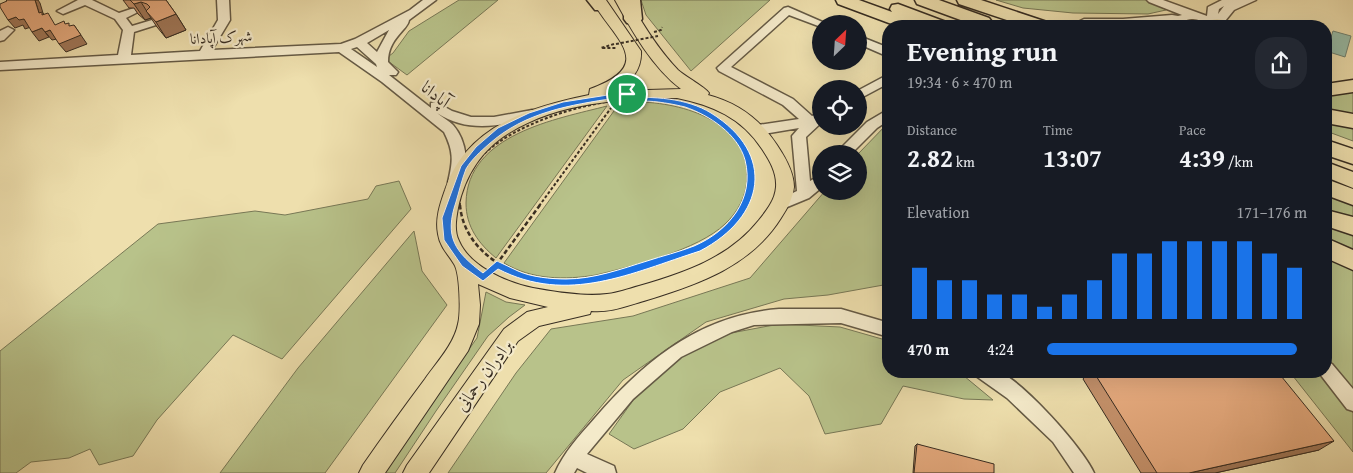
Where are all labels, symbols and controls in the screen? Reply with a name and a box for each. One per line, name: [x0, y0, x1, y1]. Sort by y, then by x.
north arrow: [812, 15, 868, 70]
map controls: [812, 15, 867, 200]
street label: شهرک آپادانا: [189, 25, 253, 50]
text: Evening run: [907, 30, 1058, 71]
button: share: [1255, 37, 1307, 89]
text: 19:34 · 6 × 470 m: [907, 70, 1012, 94]
pin: [606, 73, 648, 115]
street label: آپادانا: [415, 74, 458, 115]
icon: arrive: [613, 80, 641, 108]
button: locate: [812, 80, 867, 135]
text: Distance: [907, 120, 957, 140]
text: Time: [1043, 120, 1073, 140]
text: Pace: [1179, 120, 1206, 140]
text: 2.82: [907, 140, 953, 176]
text: 13:07: [1043, 140, 1102, 176]
text: 4:39: [1179, 140, 1225, 176]
button: layers: [812, 145, 867, 200]
text: km: [953, 152, 975, 172]
text: /km: [1225, 152, 1253, 172]
text: Elevation: [907, 200, 970, 224]
text: 171–176 m: [1237, 200, 1307, 224]
street label: برادران رحمانی: [448, 333, 518, 417]
text: 470 m: [907, 337, 949, 361]
text: 4:24: [987, 337, 1014, 361]

